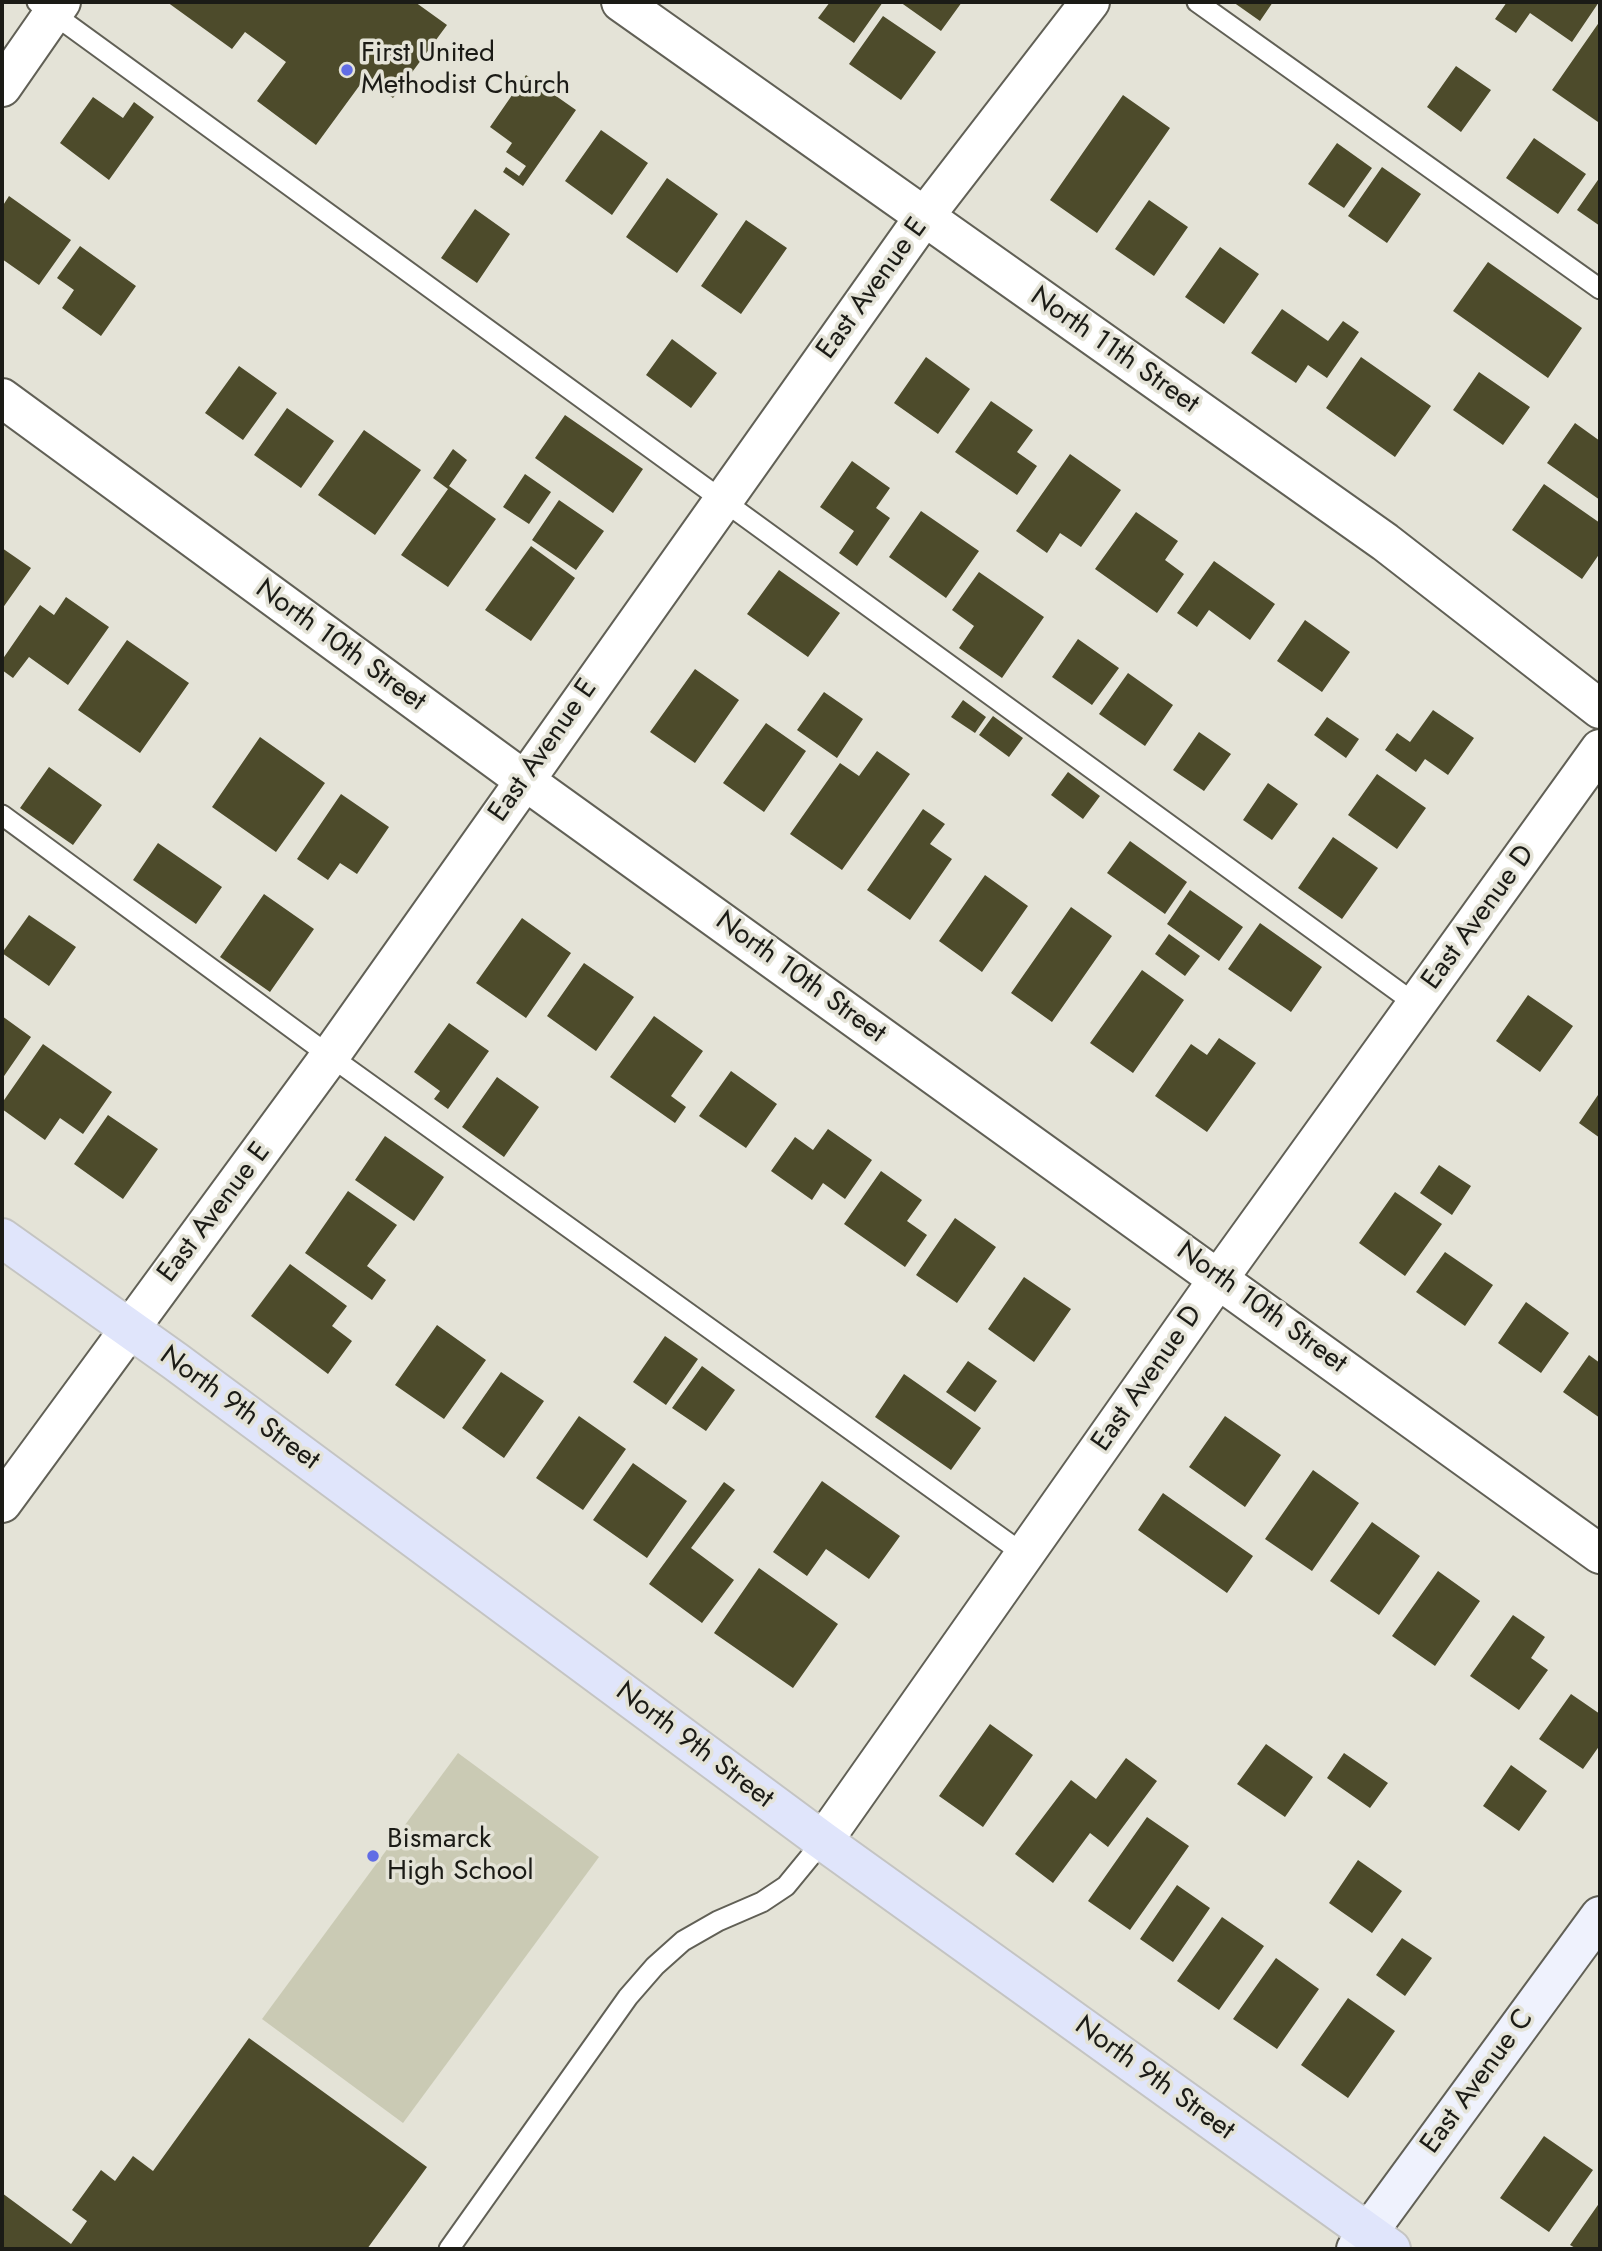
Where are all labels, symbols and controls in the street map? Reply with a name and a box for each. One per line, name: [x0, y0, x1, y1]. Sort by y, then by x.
place label: First United Methodist Church: [361, 37, 570, 103]
marker: First United Methodist Church: [339, 62, 355, 78]
street label: East Avenue E: [811, 212, 935, 366]
street label: North 11th Street: [1023, 280, 1205, 422]
street label: North 10th Street: [248, 573, 432, 719]
street label: East Avenue E: [483, 673, 605, 829]
street label: East Avenue D: [1415, 839, 1543, 997]
street label: North 10th Street: [708, 905, 892, 1051]
street label: East Avenue E: [152, 1136, 278, 1290]
street label: North 10th Street: [1169, 1235, 1353, 1381]
street label: East Avenue D: [1086, 1300, 1210, 1458]
street label: North 9th Street: [153, 1340, 325, 1478]
street label: North 9th Street: [608, 1676, 780, 1816]
place label: Bismarck High School: [387, 1823, 534, 1889]
marker: Bismarck High School: [365, 1848, 381, 1864]
street label: East Avenue C: [1414, 2003, 1542, 2161]
street label: North 9th Street: [1068, 2010, 1240, 2148]

